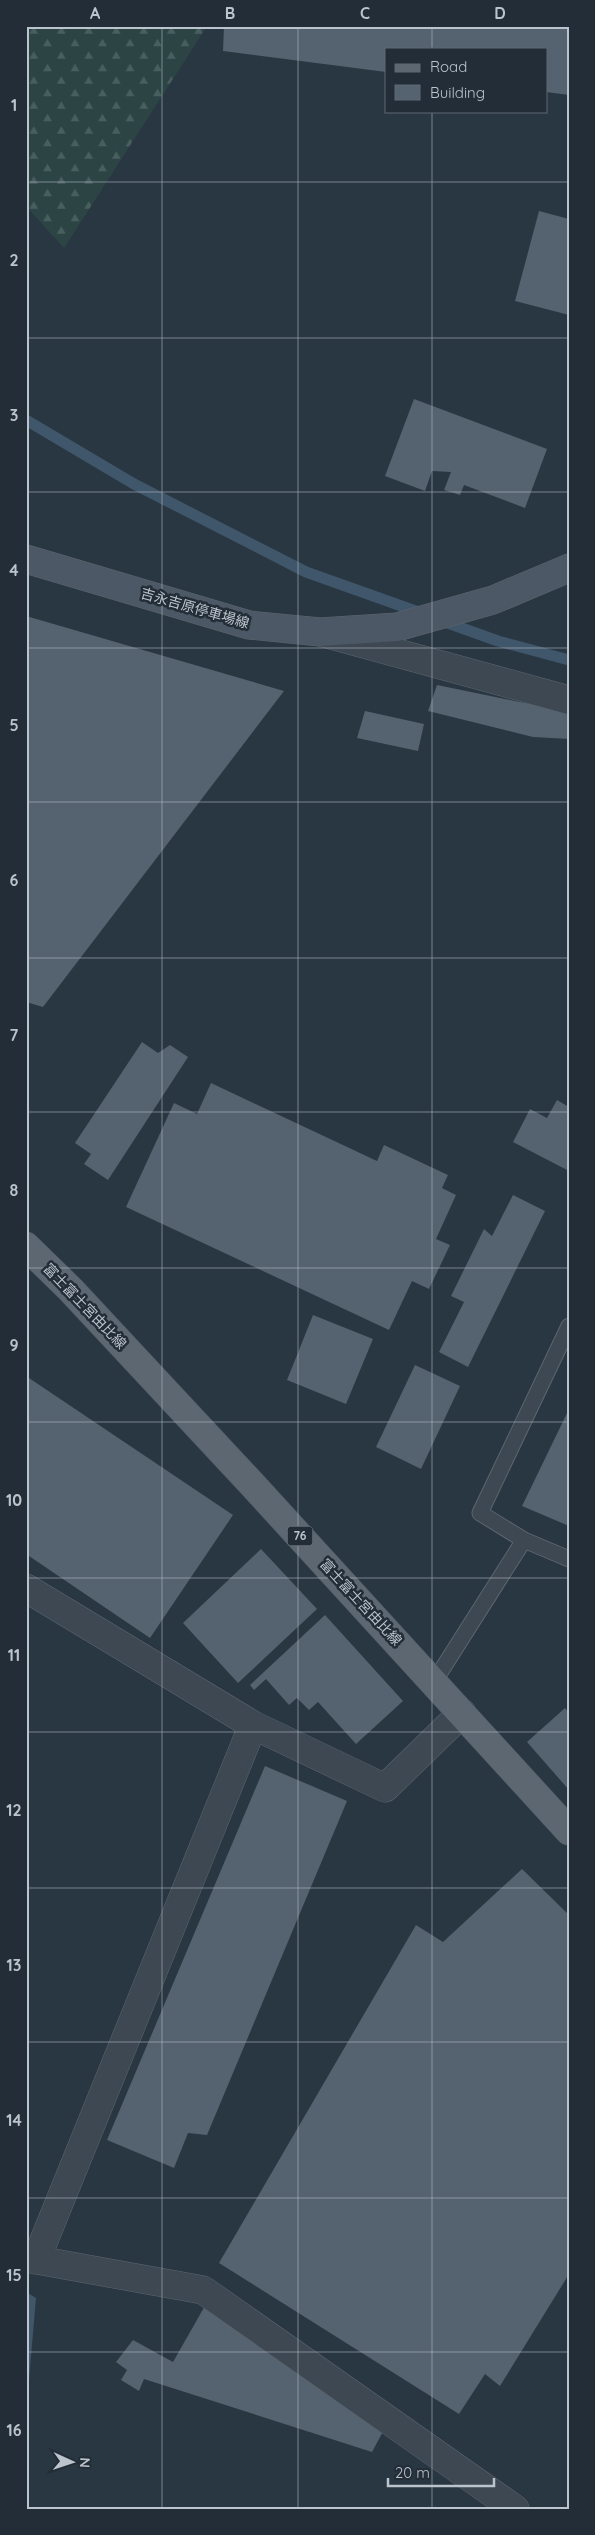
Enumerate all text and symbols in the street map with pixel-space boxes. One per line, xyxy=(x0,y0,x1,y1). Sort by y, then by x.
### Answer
text: A xyxy=(90,3,101,23)
text: B xyxy=(225,3,235,23)
text: C xyxy=(360,3,370,23)
text: D xyxy=(494,3,506,23)
legend xyxy=(385,48,548,112)
text: Road xyxy=(430,57,467,76)
text: Building xyxy=(430,83,485,102)
text: 1 xyxy=(11,95,17,115)
text: 2 xyxy=(9,250,19,270)
text: 3 xyxy=(10,405,18,425)
text: 4 xyxy=(9,560,19,580)
street label: 吉永吉原停車場線 xyxy=(139,584,251,632)
text: 5 xyxy=(9,715,19,735)
text: 6 xyxy=(10,870,19,890)
text: 7 xyxy=(10,1025,19,1045)
text: 8 xyxy=(10,1180,19,1200)
street label: 富士富士宮由比線 xyxy=(40,1259,130,1353)
text: 9 xyxy=(9,1335,19,1355)
text: 10 xyxy=(6,1490,22,1510)
road number: 76 xyxy=(288,1526,312,1545)
street label: 富士富士宮由比線 xyxy=(316,1555,406,1649)
text: 11 xyxy=(8,1645,20,1665)
text: 12 xyxy=(6,1800,22,1820)
text: 13 xyxy=(7,1955,21,1975)
text: 14 xyxy=(6,2110,22,2130)
text: 15 xyxy=(6,2265,22,2285)
text: 16 xyxy=(6,2420,22,2440)
north arrow xyxy=(48,2438,98,2488)
scale bar xyxy=(388,2455,494,2487)
text: N xyxy=(76,2457,94,2468)
text: 20 m xyxy=(395,2463,430,2482)

